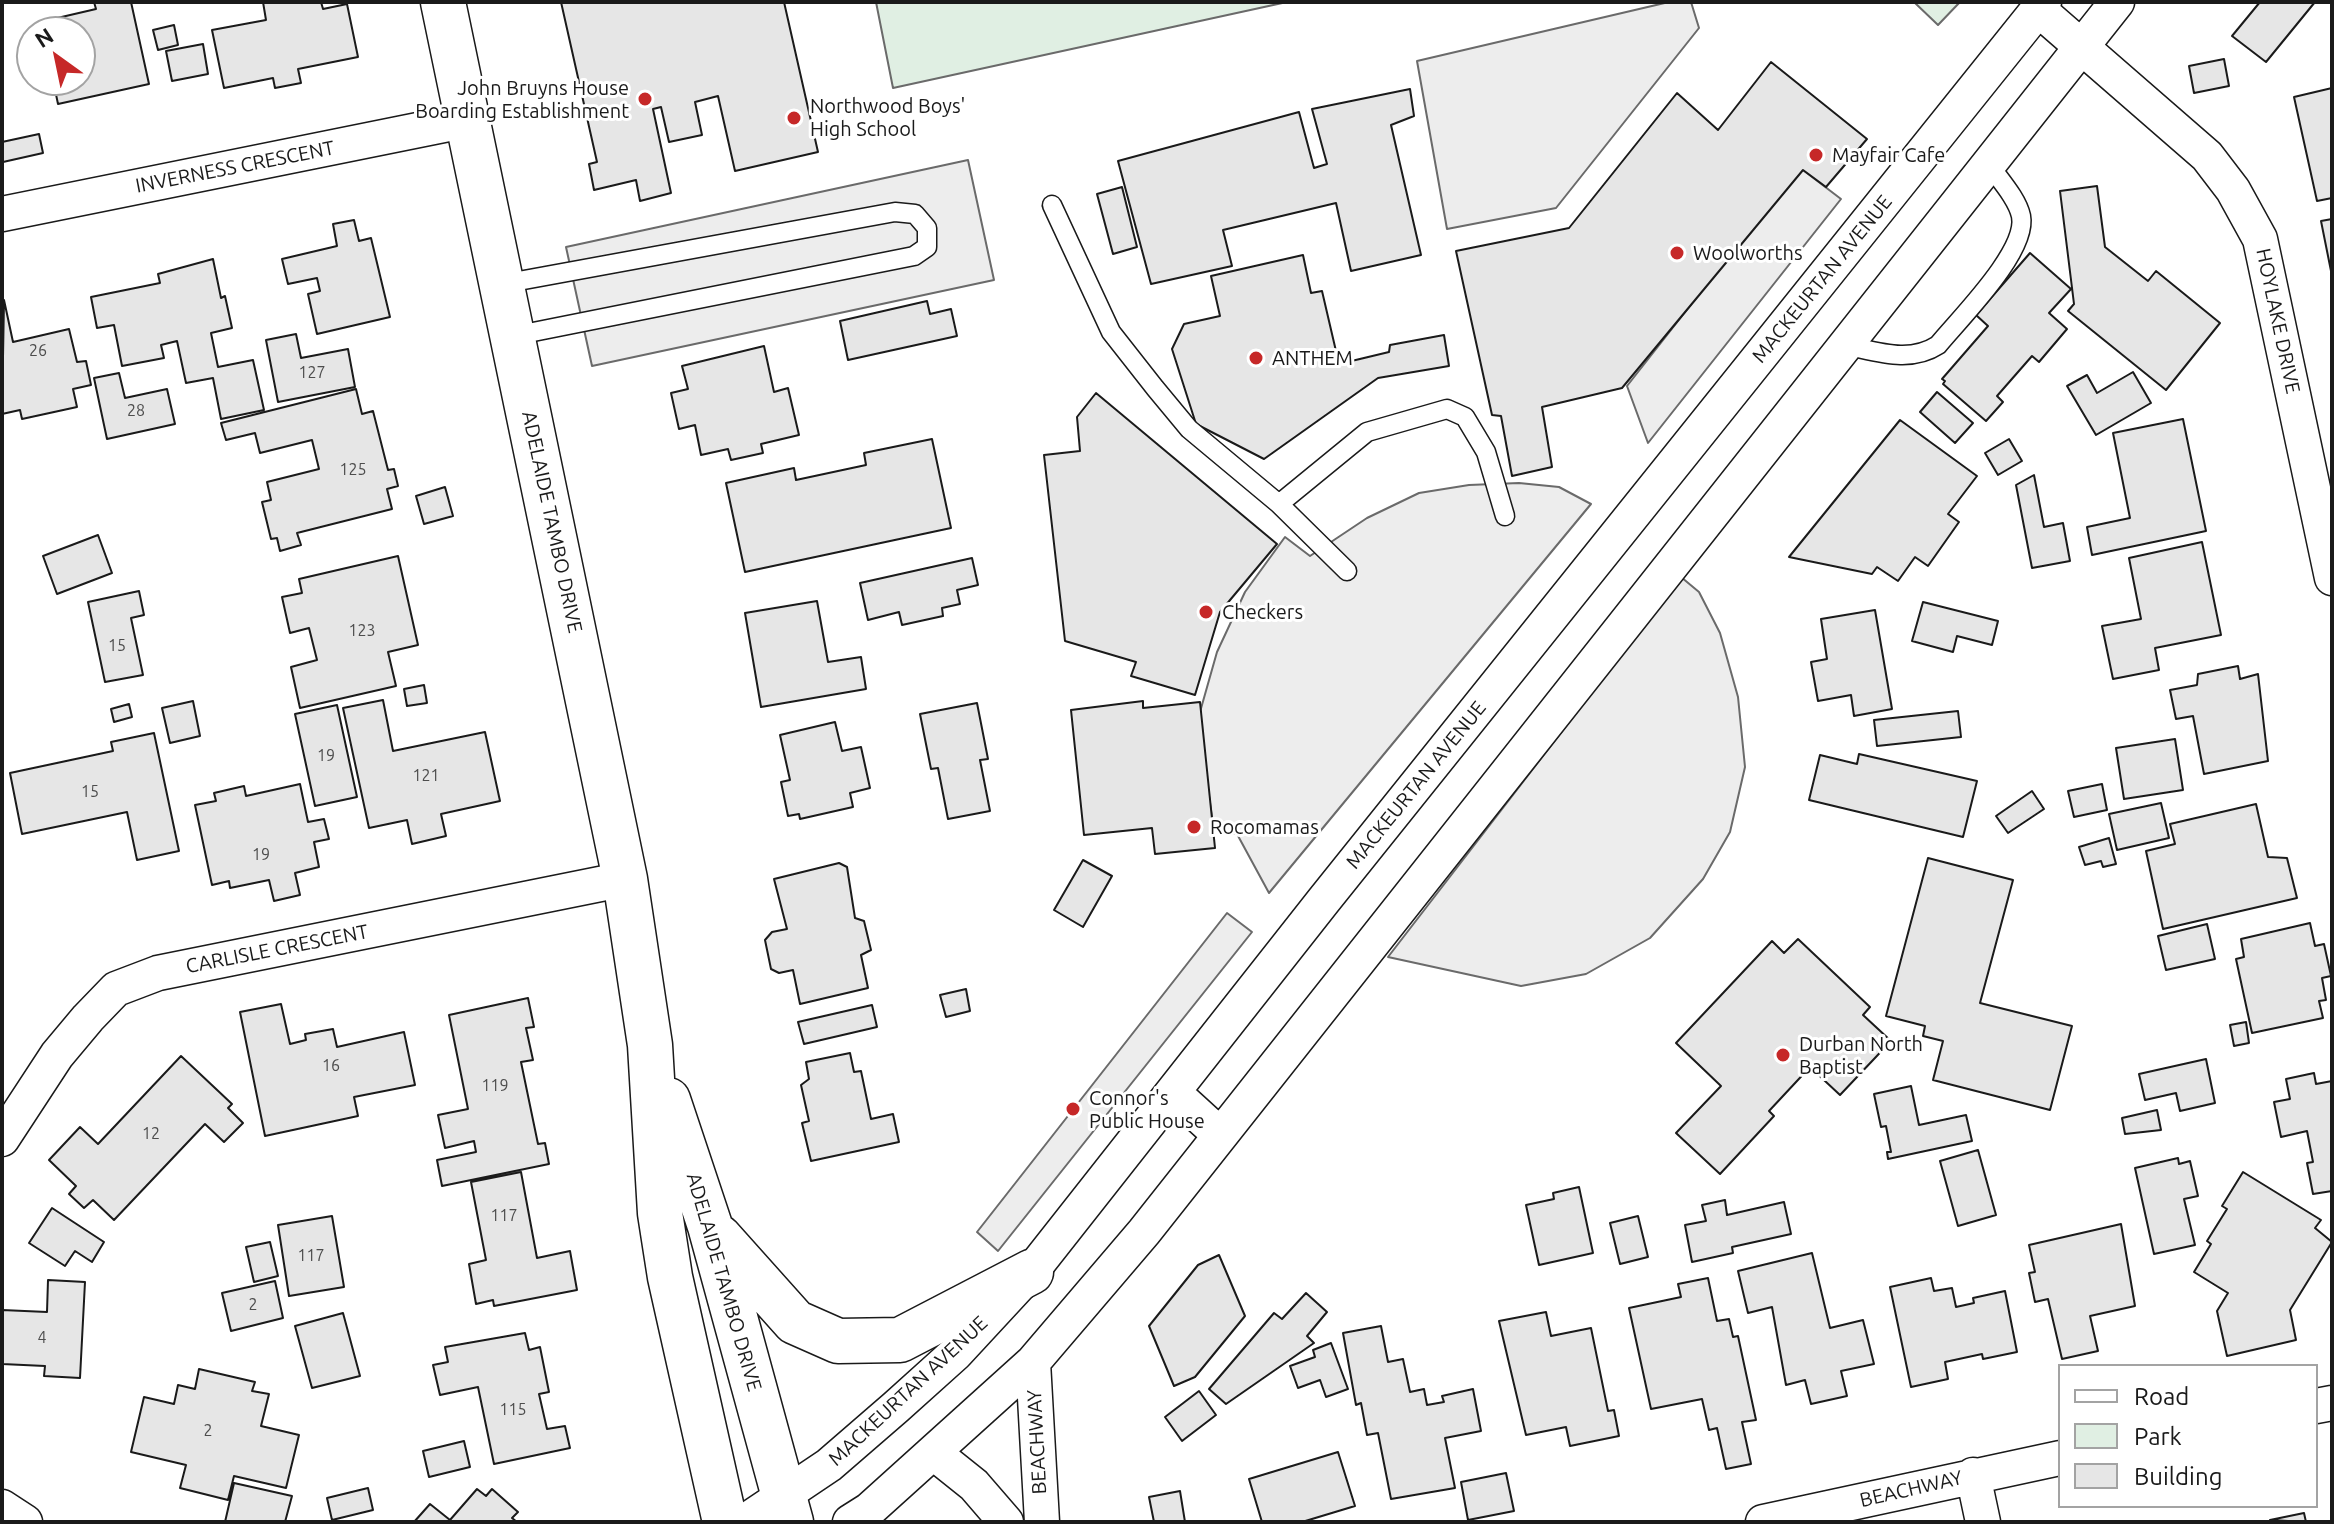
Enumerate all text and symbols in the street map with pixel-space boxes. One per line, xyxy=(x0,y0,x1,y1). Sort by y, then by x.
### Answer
north arrow xyxy=(16,16,96,96)
text: N xyxy=(30,22,57,52)
place label: John Bruyns House Boarding Establishment xyxy=(415,76,629,123)
marker: John Bruyns House Boarding Establishment xyxy=(636,90,654,108)
place label: Northwood Boys' High School xyxy=(810,94,965,141)
marker: Northwood Boys' High School xyxy=(785,109,803,127)
street label: INVERNESS CRESCENT xyxy=(133,136,337,198)
place label: Mayfair Cafe xyxy=(1832,143,1945,167)
marker: Mayfair Cafe xyxy=(1807,146,1825,164)
street label: MACKEURTAN AVENUE xyxy=(1747,190,1897,368)
place label: Woolworths xyxy=(1693,241,1803,265)
marker: Woolworths xyxy=(1668,244,1686,262)
street label: HOYLAKE DRIVE xyxy=(2251,246,2305,396)
house number: 26 xyxy=(29,341,47,361)
place label: ANTHEM xyxy=(1272,346,1353,370)
marker: ANTHEM xyxy=(1247,349,1265,367)
house number: 127 xyxy=(298,363,326,383)
house number: 28 xyxy=(127,401,145,421)
street label: ADELAIDE TAMBO DRIVE xyxy=(517,409,587,635)
house number: 125 xyxy=(339,460,367,480)
place label: Checkers xyxy=(1222,600,1303,624)
marker: Checkers xyxy=(1197,603,1215,621)
house number: 123 xyxy=(348,621,376,641)
house number: 15 xyxy=(108,636,126,656)
street label: MACKEURTAN AVENUE xyxy=(1341,696,1491,874)
house number: 19 xyxy=(317,746,335,766)
house number: 121 xyxy=(412,766,440,786)
house number: 15 xyxy=(81,782,99,802)
place label: Rocomamas xyxy=(1210,815,1319,839)
marker: Rocomamas xyxy=(1185,818,1203,836)
house number: 19 xyxy=(252,845,270,865)
street label: CARLISLE CRESCENT xyxy=(184,920,370,978)
place label: Durban North Baptist xyxy=(1799,1032,1923,1079)
marker: Durban North Baptist xyxy=(1774,1046,1792,1064)
house number: 16 xyxy=(322,1056,340,1076)
house number: 119 xyxy=(481,1076,509,1096)
place label: Connor's Public House xyxy=(1089,1086,1205,1133)
marker: Connor's Public House xyxy=(1064,1100,1082,1118)
house number: 12 xyxy=(142,1124,160,1144)
street label: ADELAIDE TAMBO DRIVE xyxy=(681,1170,767,1394)
house number: 117 xyxy=(490,1206,518,1226)
house number: 117 xyxy=(297,1246,325,1266)
house number: 2 xyxy=(248,1295,258,1315)
street label: MACKEURTAN AVENUE xyxy=(824,1311,992,1471)
house number: 4 xyxy=(37,1328,47,1348)
legend xyxy=(2058,1364,2318,1508)
text: Road xyxy=(2134,1383,2189,1410)
street label: BEACHWAY xyxy=(1022,1389,1052,1495)
house number: 115 xyxy=(499,1400,527,1420)
house number: 2 xyxy=(203,1421,213,1441)
text: Park xyxy=(2134,1423,2182,1450)
text: Building xyxy=(2134,1463,2222,1490)
street label: BEACHWAY xyxy=(1857,1466,1965,1512)

